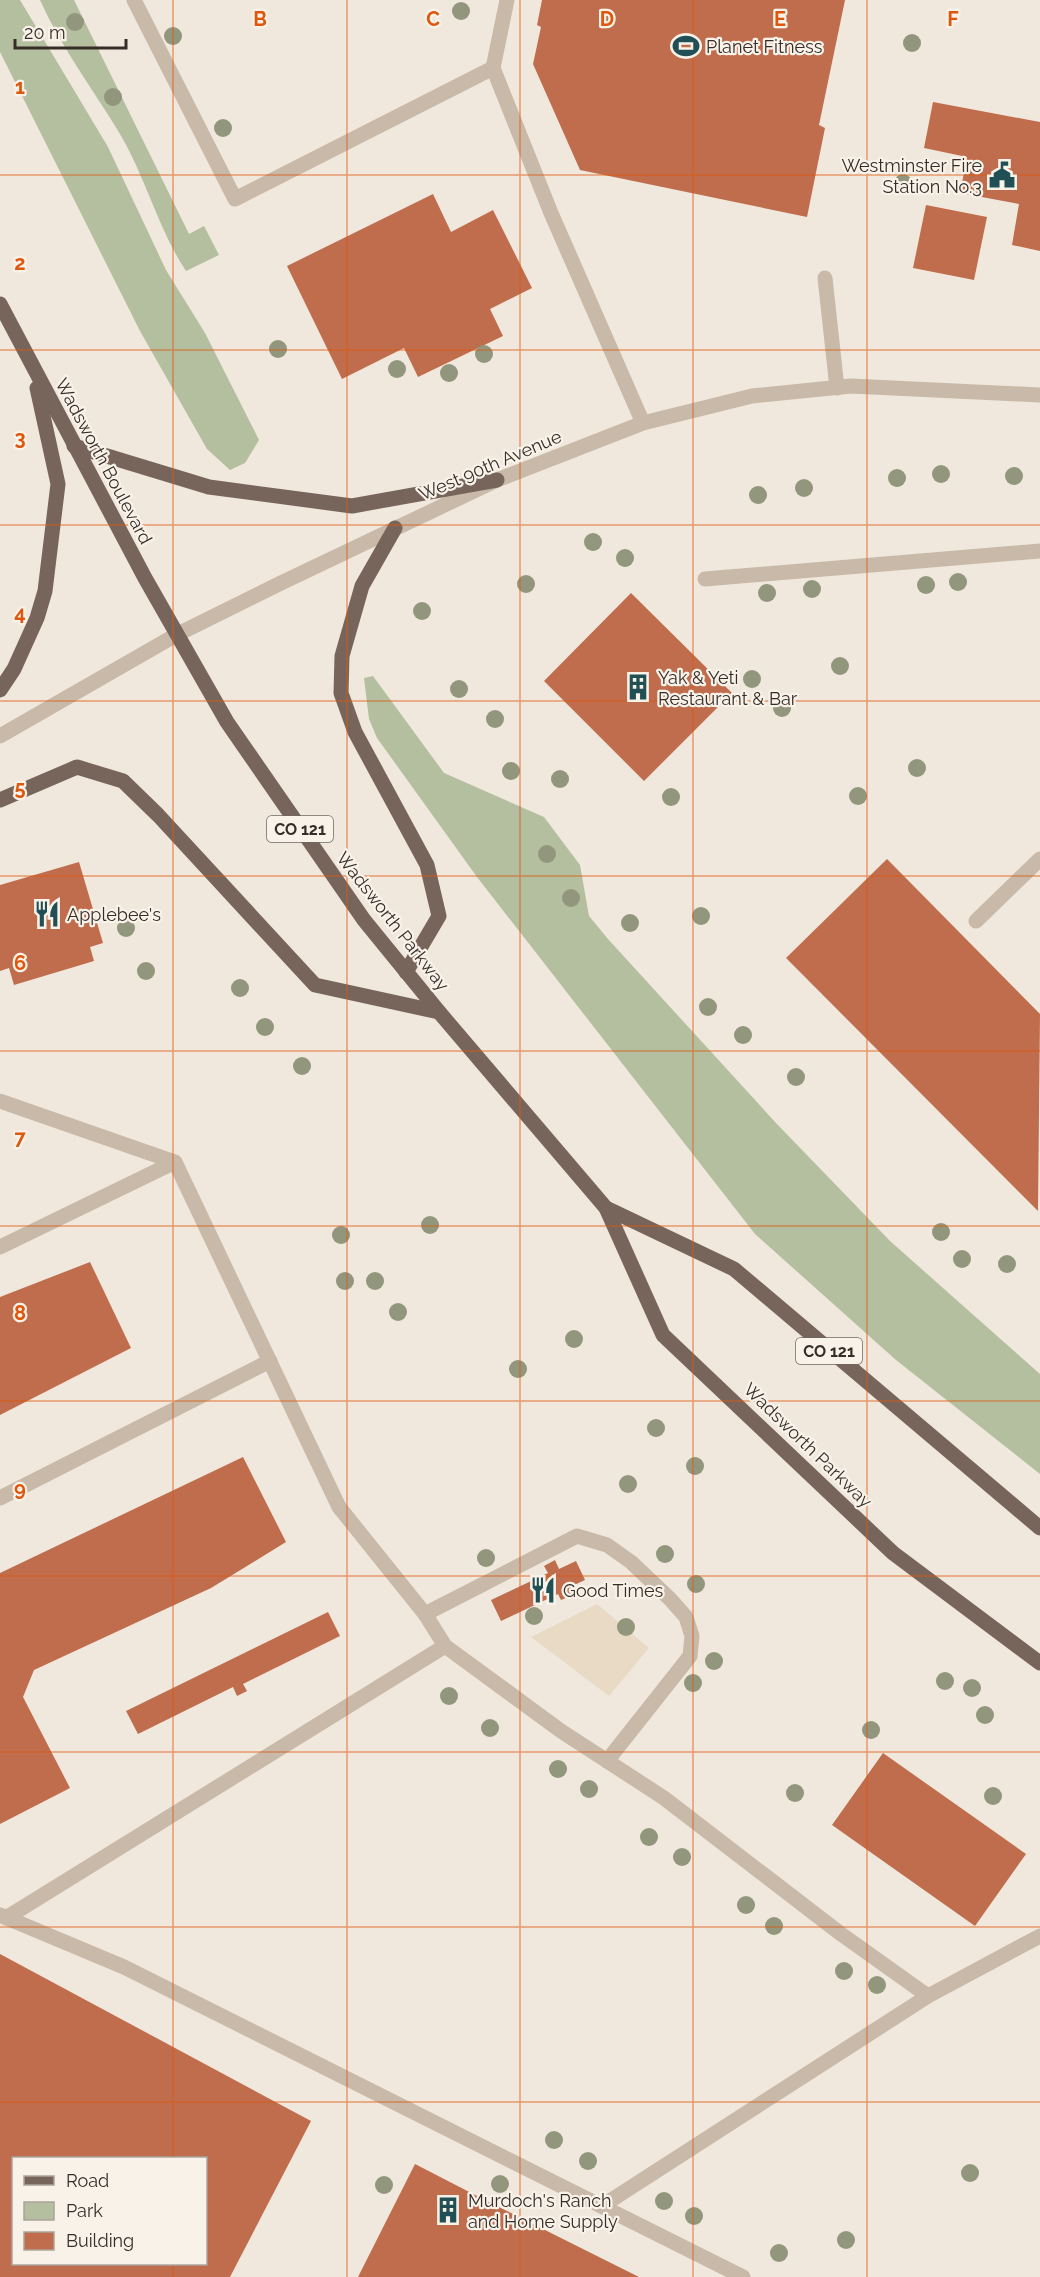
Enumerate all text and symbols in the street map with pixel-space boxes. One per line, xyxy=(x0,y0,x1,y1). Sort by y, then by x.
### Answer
text: B xyxy=(253,7,267,31)
text: C xyxy=(426,7,440,31)
text: D xyxy=(600,7,614,31)
text: E xyxy=(774,7,786,31)
text: F xyxy=(947,7,959,31)
scale bar xyxy=(15,12,126,50)
text: 20 m xyxy=(24,22,66,43)
sports icon: Planet Fitness xyxy=(671,31,701,61)
place label: Planet Fitness xyxy=(706,36,823,57)
text: 1 xyxy=(15,75,25,99)
place label: Westminster Fire Station No.3 xyxy=(841,155,982,197)
public building icon: Westminster Fire Station No.3 xyxy=(987,160,1017,190)
text: 2 xyxy=(14,251,26,275)
street label: Wadsworth Boulevard xyxy=(51,374,157,548)
street label: West 90th Avenue xyxy=(416,425,565,505)
text: 3 xyxy=(14,426,26,450)
text: 4 xyxy=(14,601,26,625)
place label: Yak & Yeti Restaurant & Bar xyxy=(658,667,798,709)
building icon: Yak & Yeti Restaurant & Bar xyxy=(623,672,653,702)
text: 5 xyxy=(14,776,26,800)
road number: CO 121 xyxy=(267,816,333,842)
street label: Wadsworth Parkway xyxy=(332,847,454,995)
restaurant icon: Applebee's xyxy=(32,899,62,929)
place label: Applebee's xyxy=(67,904,161,925)
text: 6 xyxy=(14,951,26,975)
text: 7 xyxy=(14,1126,26,1150)
text: 8 xyxy=(14,1301,26,1325)
road number: CO 121 xyxy=(796,1338,862,1364)
street label: Wadsworth Parkway xyxy=(739,1378,877,1512)
text: 9 xyxy=(14,1477,26,1501)
restaurant icon: Good Times xyxy=(528,1575,558,1605)
place label: Good Times xyxy=(563,1580,664,1601)
legend xyxy=(12,2157,207,2265)
text: Road xyxy=(66,2170,109,2191)
place label: Murdoch's Ranch and Home Supply xyxy=(468,2190,618,2232)
building icon: Murdoch's Ranch and Home Supply xyxy=(433,2195,463,2225)
text: Park xyxy=(66,2200,103,2221)
text: Building xyxy=(66,2230,134,2251)

